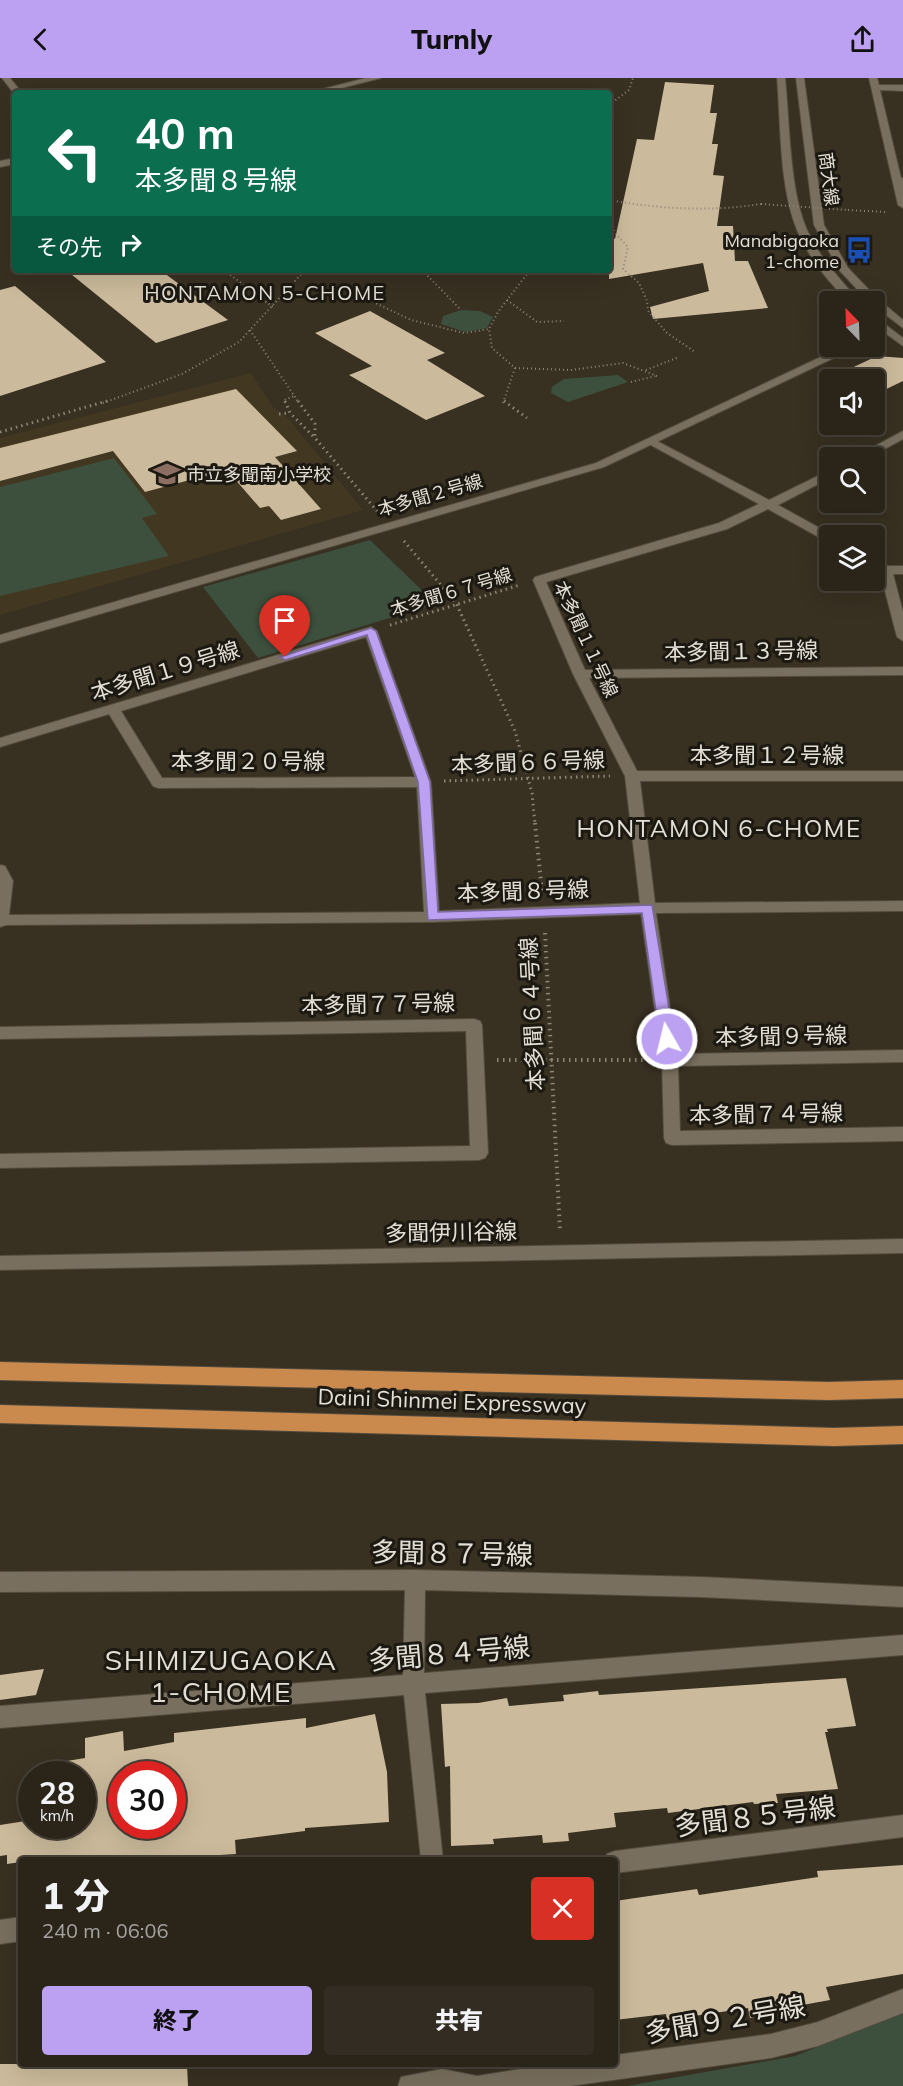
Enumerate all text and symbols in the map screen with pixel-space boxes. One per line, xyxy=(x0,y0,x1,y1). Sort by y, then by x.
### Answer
text: Turnly xyxy=(411,22,492,56)
icon: back xyxy=(24,23,57,56)
icon: share xyxy=(846,23,879,56)
text: 40 m xyxy=(135,107,235,160)
icon: left xyxy=(36,114,114,192)
street label: 商大線 xyxy=(814,151,844,207)
text: 本多聞８号線 xyxy=(135,163,297,197)
icon: right xyxy=(114,228,147,261)
place label: Manabigaoka 1-chome xyxy=(724,229,839,273)
text: その先 xyxy=(36,233,102,261)
bus stop icon: Manabigaoka 1-chome xyxy=(844,235,874,265)
district label: HONTAMON 5-CHOME xyxy=(144,280,386,305)
north arrow xyxy=(819,291,885,357)
map controls xyxy=(819,291,885,591)
button: sound xyxy=(819,369,885,435)
button: search xyxy=(819,447,885,513)
school or university icon: 市立多聞南小学校 xyxy=(152,459,182,489)
place label: 市立多聞南小学校 xyxy=(187,463,331,486)
street label: 本多聞２号線 xyxy=(375,469,485,521)
button: layers xyxy=(819,525,885,591)
street label: 本多聞６７号線 xyxy=(387,563,515,621)
street label: 本多聞１１号線 xyxy=(549,577,623,701)
pin xyxy=(259,595,310,657)
icon: arrive xyxy=(268,604,301,637)
street label: 本多聞１９号線 xyxy=(87,635,243,707)
street label: 本多聞１３号線 xyxy=(664,636,818,666)
street label: 本多聞１２号線 xyxy=(690,741,844,769)
street label: 本多聞６６号線 xyxy=(451,745,605,779)
street label: 本多聞２０号線 xyxy=(171,747,325,775)
district label: HONTAMON 6-CHOME xyxy=(576,813,862,843)
street label: 本多聞８号線 xyxy=(457,875,589,907)
street label: 本多聞６４号線 xyxy=(514,936,550,1092)
street label: 本多聞７７号線 xyxy=(301,989,455,1019)
position arrow xyxy=(635,1007,699,1071)
street label: 本多聞９号線 xyxy=(715,1021,847,1051)
street label: 本多聞７４号線 xyxy=(689,1099,843,1129)
street label: 多聞伊川谷線 xyxy=(385,1217,517,1247)
street label: Daini Shinmei Expressway xyxy=(317,1382,587,1420)
street label: 多聞８７号線 xyxy=(371,1535,533,1571)
street label: 多聞８４号線 xyxy=(367,1629,531,1677)
district label: SHIMIZUGAOKA 1-CHOME xyxy=(105,1642,337,1709)
speed limit sign: 30 xyxy=(108,1761,186,1839)
text: 28 xyxy=(39,1774,75,1812)
street label: 多聞８５号線 xyxy=(673,1789,837,1843)
text: km/h xyxy=(40,1806,74,1825)
text: 1 分 xyxy=(42,1873,110,1918)
button: close xyxy=(531,1877,594,1940)
text: 240 m · 06:06 xyxy=(42,1918,168,1943)
button: 終了 xyxy=(42,1986,312,2055)
button: 共有 xyxy=(324,1986,594,2055)
street label: 多聞９２号線 xyxy=(642,1988,808,2050)

